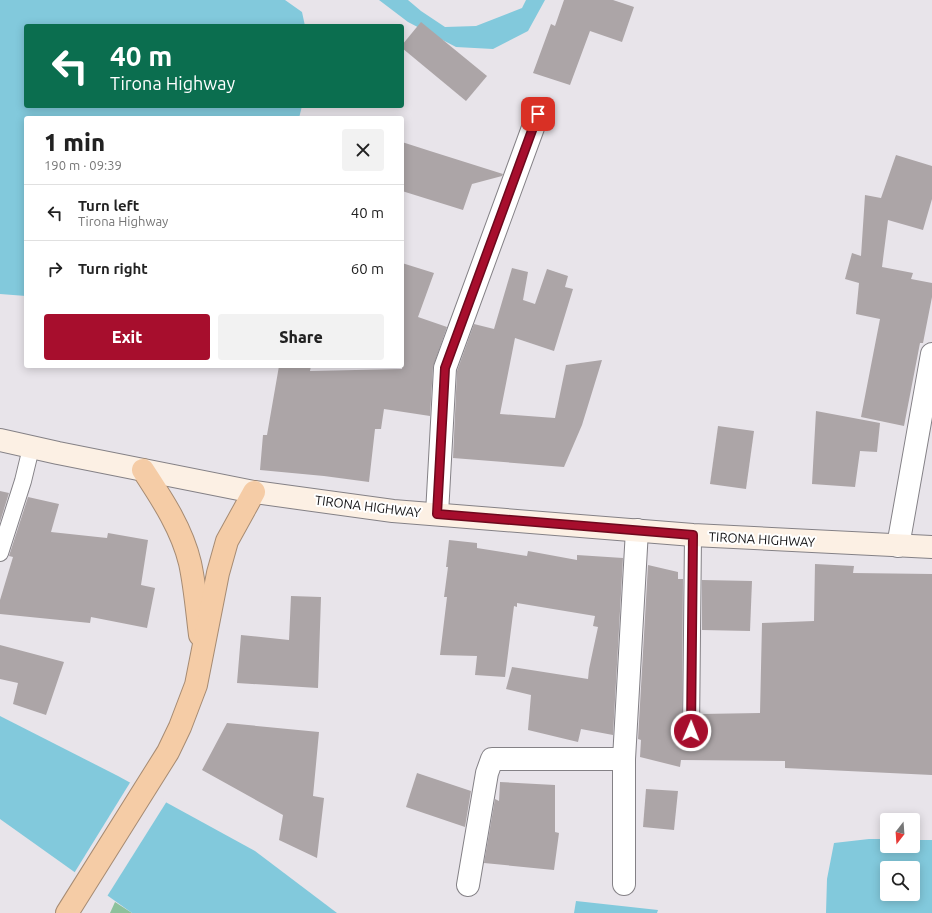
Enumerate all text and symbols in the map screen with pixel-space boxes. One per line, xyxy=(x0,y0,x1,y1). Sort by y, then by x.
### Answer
icon: left xyxy=(44,40,96,92)
text: 40 m xyxy=(110,40,172,71)
text: Tirona Highway xyxy=(110,73,235,93)
pin xyxy=(521,97,555,131)
icon: arrive xyxy=(527,103,549,125)
text: 1 min xyxy=(44,129,105,156)
button: close xyxy=(342,129,384,171)
text: 190 m · 09:39 xyxy=(44,158,122,172)
text: Turn left xyxy=(78,197,139,214)
icon: left xyxy=(44,202,66,224)
text: 40 m xyxy=(351,204,384,221)
text: Tirona Highway xyxy=(78,214,168,228)
icon: right xyxy=(44,258,66,280)
text: Turn right xyxy=(78,260,148,277)
text: 60 m xyxy=(351,260,384,277)
button: Exit xyxy=(44,314,210,360)
button: Share xyxy=(218,314,384,360)
street label: TIRONA HIGHWAY xyxy=(314,493,422,519)
street label: TIRONA HIGHWAY xyxy=(708,529,816,549)
position arrow xyxy=(670,710,712,752)
north arrow xyxy=(880,813,920,853)
map controls xyxy=(880,813,920,901)
button: search xyxy=(880,861,920,901)

